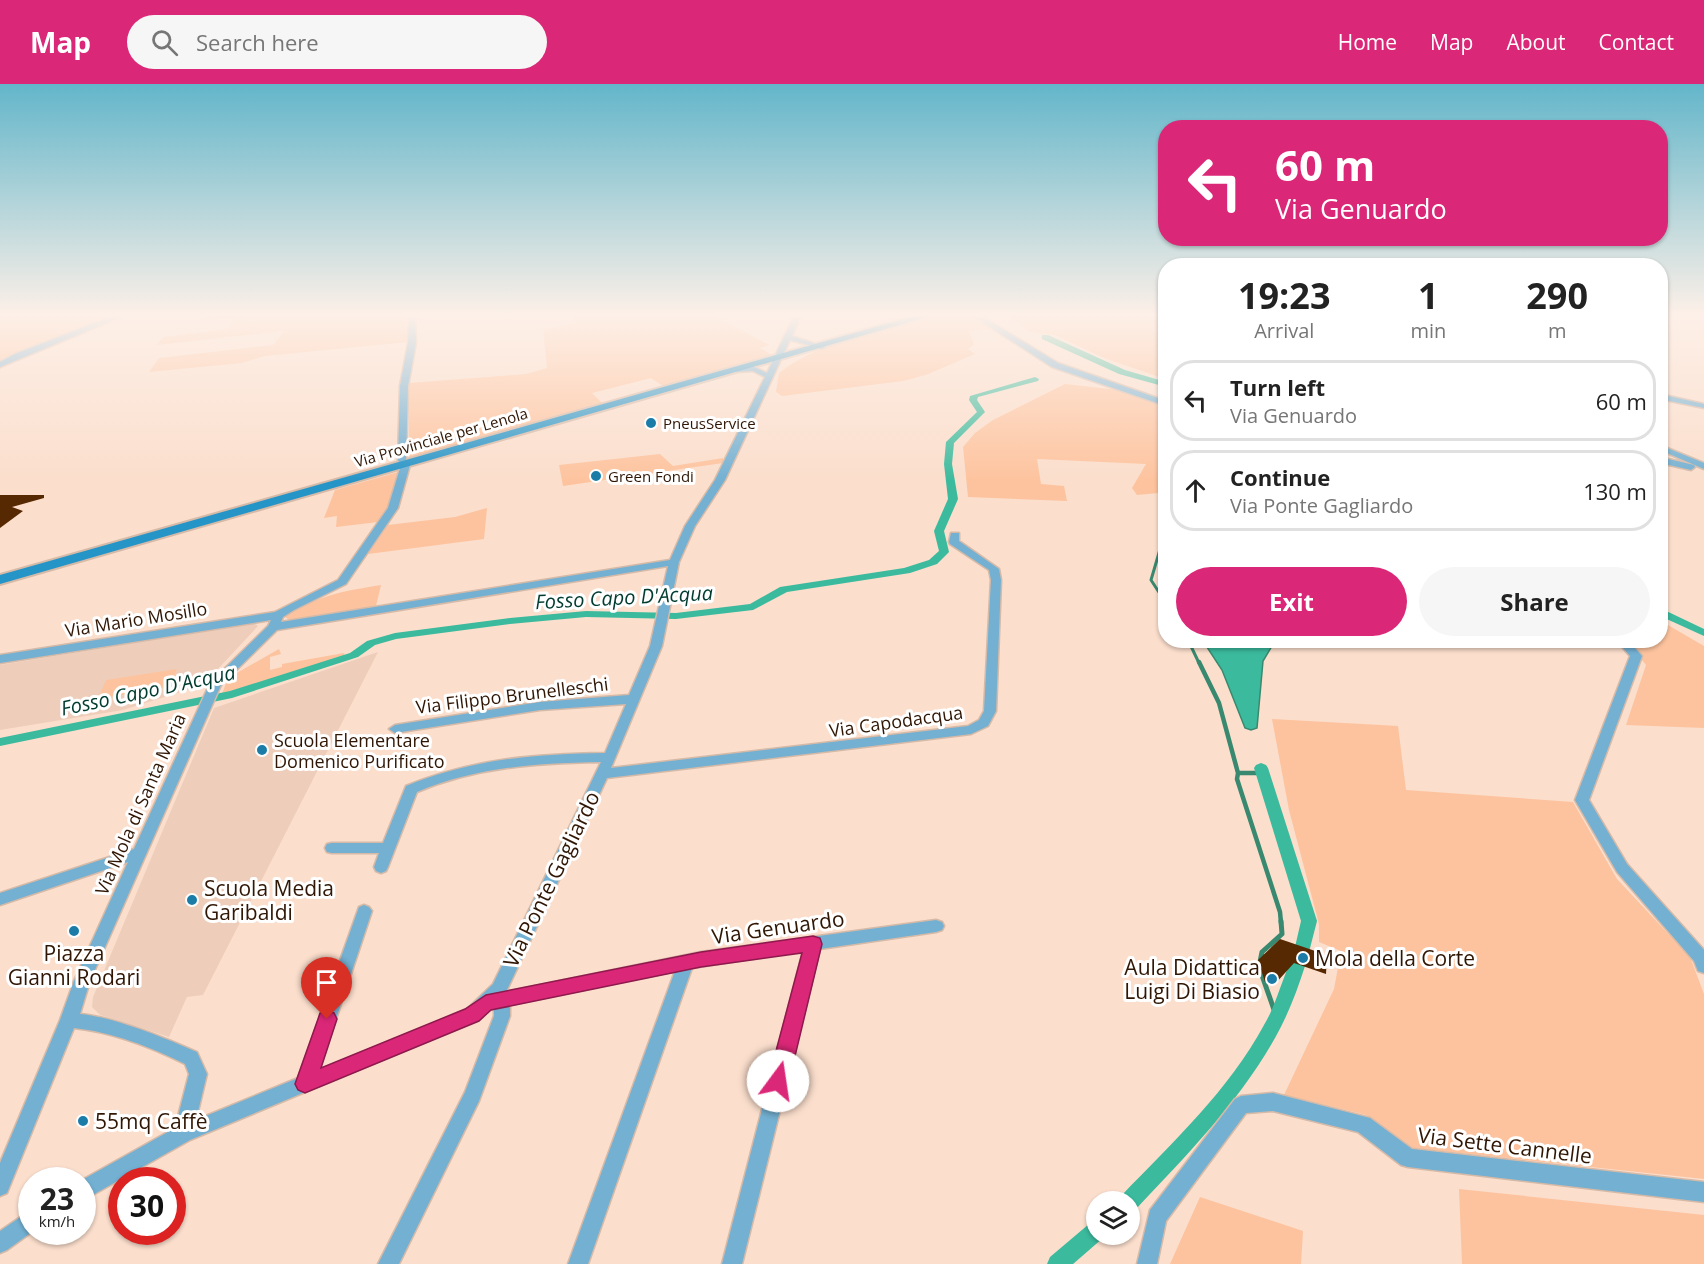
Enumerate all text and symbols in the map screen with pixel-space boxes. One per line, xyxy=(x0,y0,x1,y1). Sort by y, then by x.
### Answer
search box xyxy=(127,15,547,69)
text: Map xyxy=(30,23,91,61)
icon: search xyxy=(148,26,181,59)
text: Search here xyxy=(196,27,319,57)
text: Home xyxy=(1338,28,1397,56)
text: Map xyxy=(1430,28,1473,56)
text: About xyxy=(1506,28,1566,56)
text: Contact xyxy=(1599,28,1674,56)
text: 60 m xyxy=(1275,136,1375,193)
icon: left xyxy=(1176,144,1254,222)
text: Via Genuardo xyxy=(1275,190,1447,227)
text: 19:23 xyxy=(1238,271,1331,320)
text: 1 xyxy=(1418,271,1439,320)
text: 290 xyxy=(1526,271,1588,320)
text: Arrival xyxy=(1254,317,1314,344)
text: min xyxy=(1410,317,1446,344)
text: m xyxy=(1548,317,1566,344)
text: Turn left xyxy=(1230,372,1325,402)
icon: left xyxy=(1179,384,1212,417)
text: 60 m xyxy=(1596,386,1647,416)
text: Via Genuardo xyxy=(1230,402,1357,429)
street label: Via Provinciale per Lenola xyxy=(352,403,530,471)
place label: PneusService xyxy=(663,413,756,433)
marker: PneusService xyxy=(644,416,658,430)
text: Continue xyxy=(1230,462,1330,492)
place label: Green Fondi xyxy=(608,466,694,486)
marker: Green Fondi xyxy=(589,469,603,483)
icon: ahead xyxy=(1179,474,1212,507)
text: 130 m xyxy=(1583,476,1647,506)
text: Via Ponte Gagliardo xyxy=(1230,492,1413,519)
button: Exit xyxy=(1176,567,1407,636)
button: Share xyxy=(1419,567,1650,636)
water label: Fosso Capo D'Acqua xyxy=(534,579,714,615)
street label: Via Mario Mosillo xyxy=(63,596,209,642)
water label: Fosso Capo D'Acqua xyxy=(58,658,238,722)
street label: Via Filippo Brunelleschi xyxy=(414,671,610,719)
street label: Via Capodacqua xyxy=(828,700,964,742)
street label: Via Mola di Santa Maria xyxy=(89,709,191,899)
place label: Scuola Elementare Domenico Purificato xyxy=(274,728,445,773)
marker: Scuola Elementare Domenico Purificato xyxy=(255,743,269,757)
street label: Via Ponte Gagliardo xyxy=(496,786,606,972)
place label: Scuola Media Garibaldi xyxy=(204,874,334,926)
marker: Scuola Media Garibaldi xyxy=(185,893,199,907)
street label: Via Genuardo xyxy=(710,904,846,950)
marker: Piazza Gianni Rodari xyxy=(67,924,81,938)
place label: Piazza Gianni Rodari xyxy=(8,939,140,991)
place label: Mola della Corte xyxy=(1315,944,1475,972)
marker: Mola della Corte xyxy=(1296,951,1310,965)
place label: Aula Didattica Luigi Di Biasio xyxy=(1124,953,1260,1005)
pin xyxy=(301,957,352,1019)
icon: arrive xyxy=(310,966,343,999)
marker: Aula Didattica Luigi Di Biasio xyxy=(1265,972,1279,986)
position arrow xyxy=(746,1049,810,1113)
place label: 55mq Caffè xyxy=(95,1107,208,1135)
marker: 55mq Caffè xyxy=(76,1114,90,1128)
street label: Via Sette Cannelle xyxy=(1416,1120,1594,1170)
speed limit sign: 30 xyxy=(108,1167,186,1245)
text: 23 xyxy=(40,1178,74,1219)
map controls xyxy=(1086,1191,1140,1245)
button: layers xyxy=(1086,1191,1140,1245)
text: km/h xyxy=(39,1211,75,1231)

